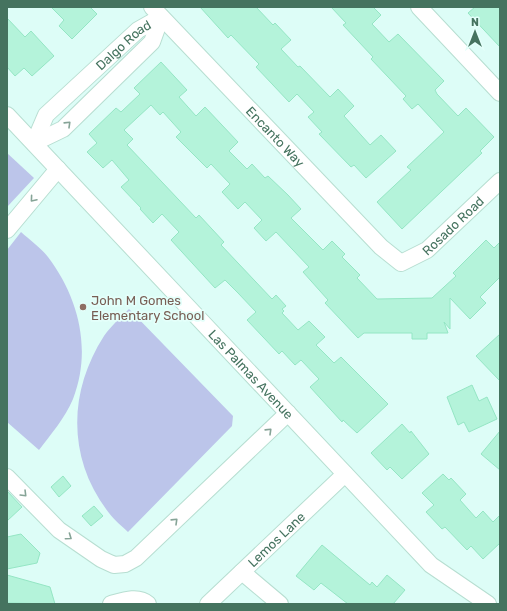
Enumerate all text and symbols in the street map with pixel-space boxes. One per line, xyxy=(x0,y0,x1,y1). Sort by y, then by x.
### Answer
north arrow xyxy=(455,12,495,52)
text: N xyxy=(471,16,479,29)
street label: Dalgo Road xyxy=(93,17,154,73)
street label: Encanto Way xyxy=(243,104,308,170)
one-way arrow xyxy=(63,121,71,129)
street label: Rosado Road xyxy=(419,193,487,258)
one-way arrow xyxy=(31,194,38,201)
place label: John M Gomes Elementary School xyxy=(91,293,204,323)
marker: John M Gomes Elementary School xyxy=(78,302,88,312)
street label: Las Palmas Avenue xyxy=(205,327,296,422)
one-way arrow xyxy=(264,429,272,436)
one-way arrow xyxy=(19,489,27,497)
street label: Lemos Lane xyxy=(245,509,308,570)
one-way arrow xyxy=(170,519,178,526)
one-way arrow xyxy=(65,532,72,539)

